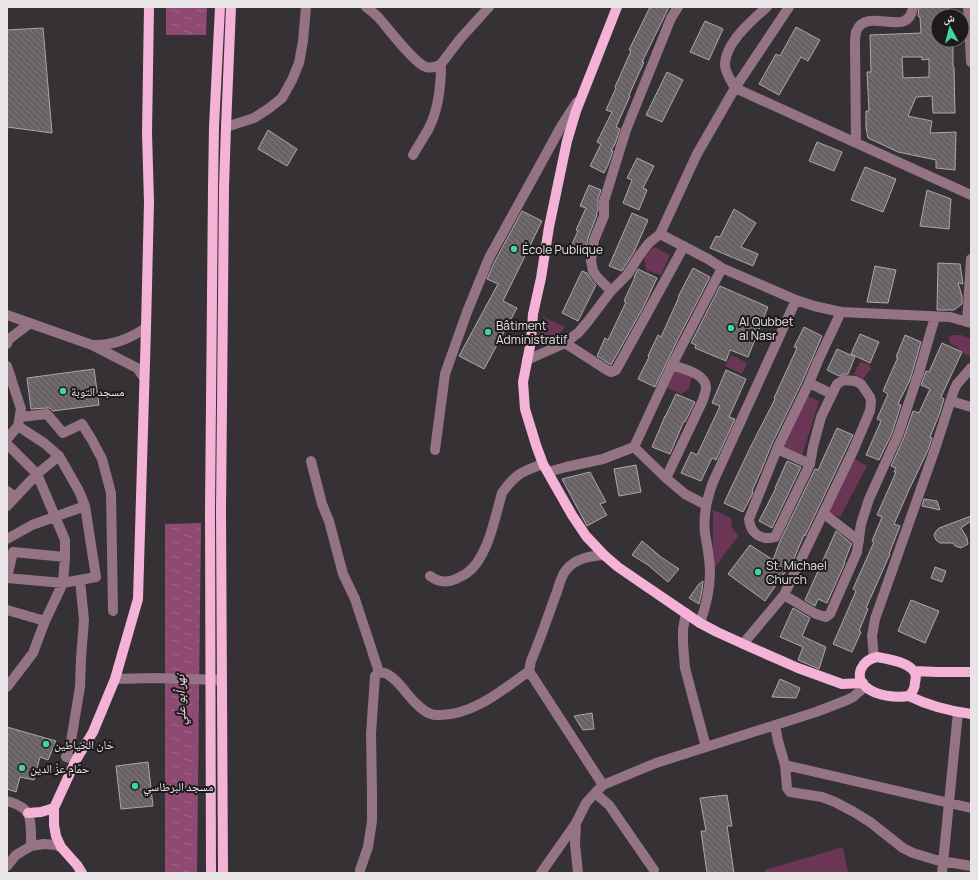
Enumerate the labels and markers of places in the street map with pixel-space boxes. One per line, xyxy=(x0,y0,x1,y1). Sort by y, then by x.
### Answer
place label: École Publique xyxy=(522,241,603,258)
marker: École Publique xyxy=(509,244,519,254)
place label: Al Qubbet al Nasr xyxy=(739,313,794,344)
place label: Bâtiment Administratif xyxy=(496,317,568,348)
marker: Al Qubbet al Nasr xyxy=(726,323,736,333)
marker: Bâtiment Administratif xyxy=(483,327,493,337)
place label: مسجد التوبة xyxy=(71,383,125,400)
marker: مسجد التوبة xyxy=(58,386,68,396)
place label: St. Michael Church xyxy=(766,557,827,588)
marker: St. Michael Church xyxy=(753,567,763,577)
place label: خان الخياطين xyxy=(54,736,114,753)
marker: خان الخياطين xyxy=(41,739,51,749)
place label: حمّام عزّ الدين xyxy=(30,760,90,777)
marker: حمّام عزّ الدين xyxy=(17,763,27,773)
place label: مسجد البرطاسي xyxy=(143,778,213,797)
marker: مسجد البرطاسي xyxy=(130,781,140,791)

